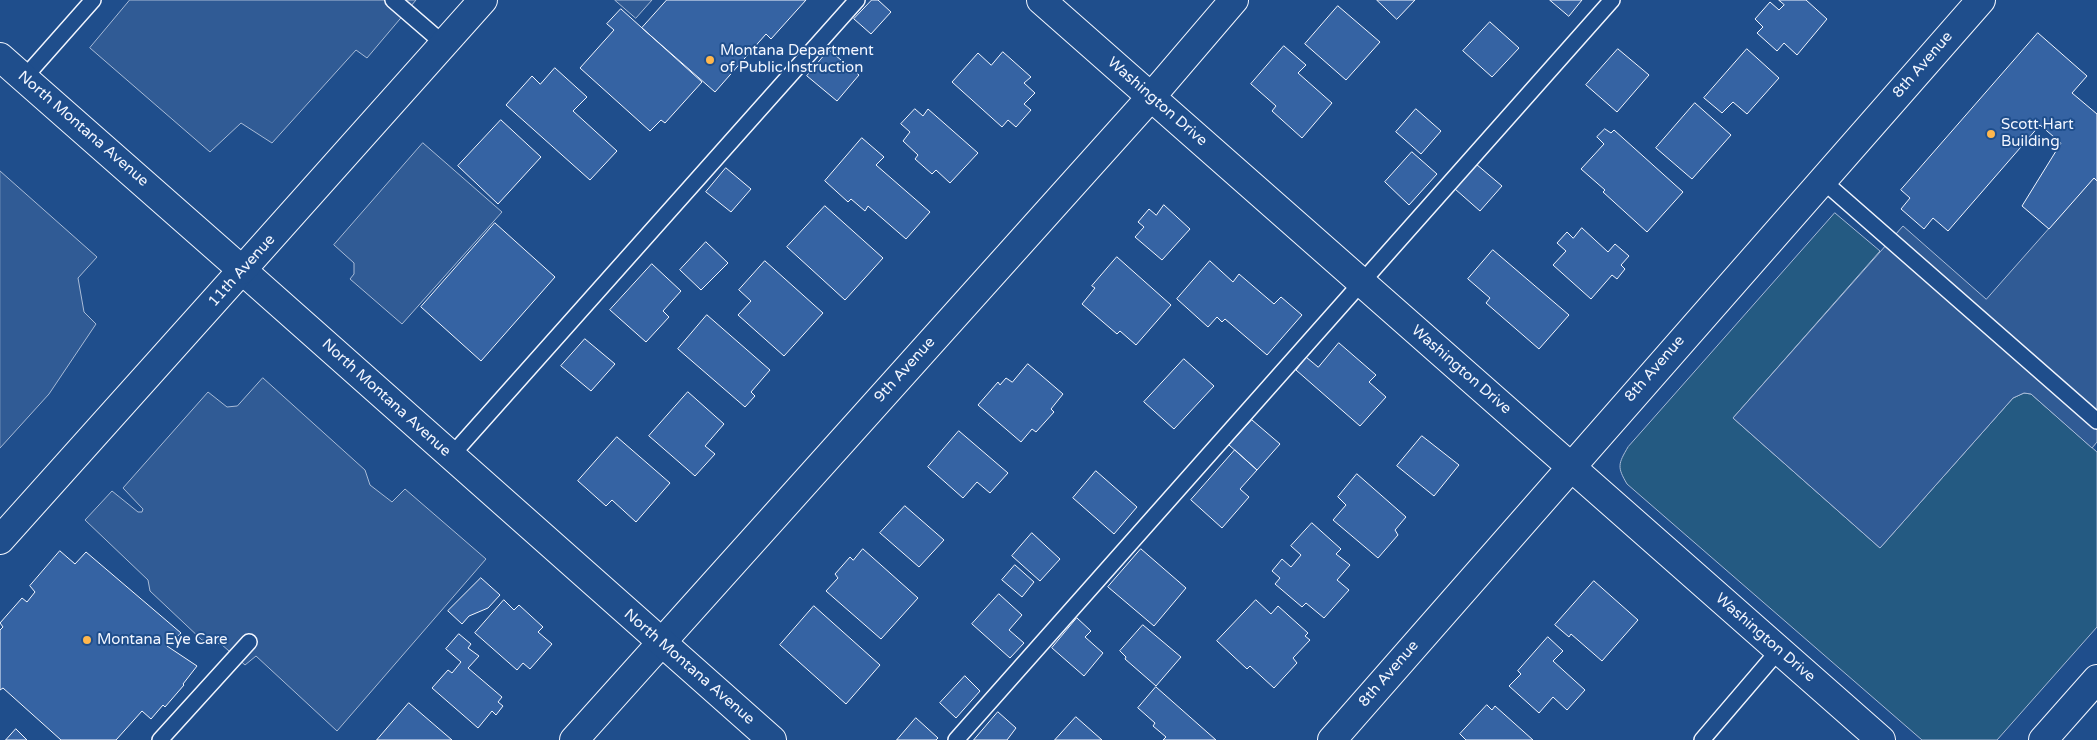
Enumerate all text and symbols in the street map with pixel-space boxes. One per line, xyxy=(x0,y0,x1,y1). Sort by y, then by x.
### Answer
street label: 8th Avenue xyxy=(1889,28,1957,102)
place label: Montana Department of Public Instruction xyxy=(720,42,874,77)
marker: Montana Department of Public Instruction xyxy=(704,54,716,66)
street label: Washington Drive xyxy=(1103,54,1211,150)
street label: North Montana Avenue xyxy=(14,67,152,191)
place label: Scott Hart Building xyxy=(2001,116,2074,151)
marker: Scott Hart Building xyxy=(1985,128,1997,140)
street label: 11th Avenue xyxy=(205,231,279,311)
street label: Washington Drive xyxy=(1407,322,1515,418)
street label: 8th Avenue xyxy=(1621,332,1689,406)
street label: 9th Avenue xyxy=(871,334,939,406)
street label: North Montana Avenue xyxy=(318,335,454,461)
street label: Washington Drive xyxy=(1711,590,1819,686)
street label: North Montana Avenue xyxy=(620,605,758,729)
place label: Montana Eye Care xyxy=(97,631,228,649)
marker: Montana Eye Care xyxy=(81,634,93,646)
street label: 8th Avenue xyxy=(1355,637,1423,711)

